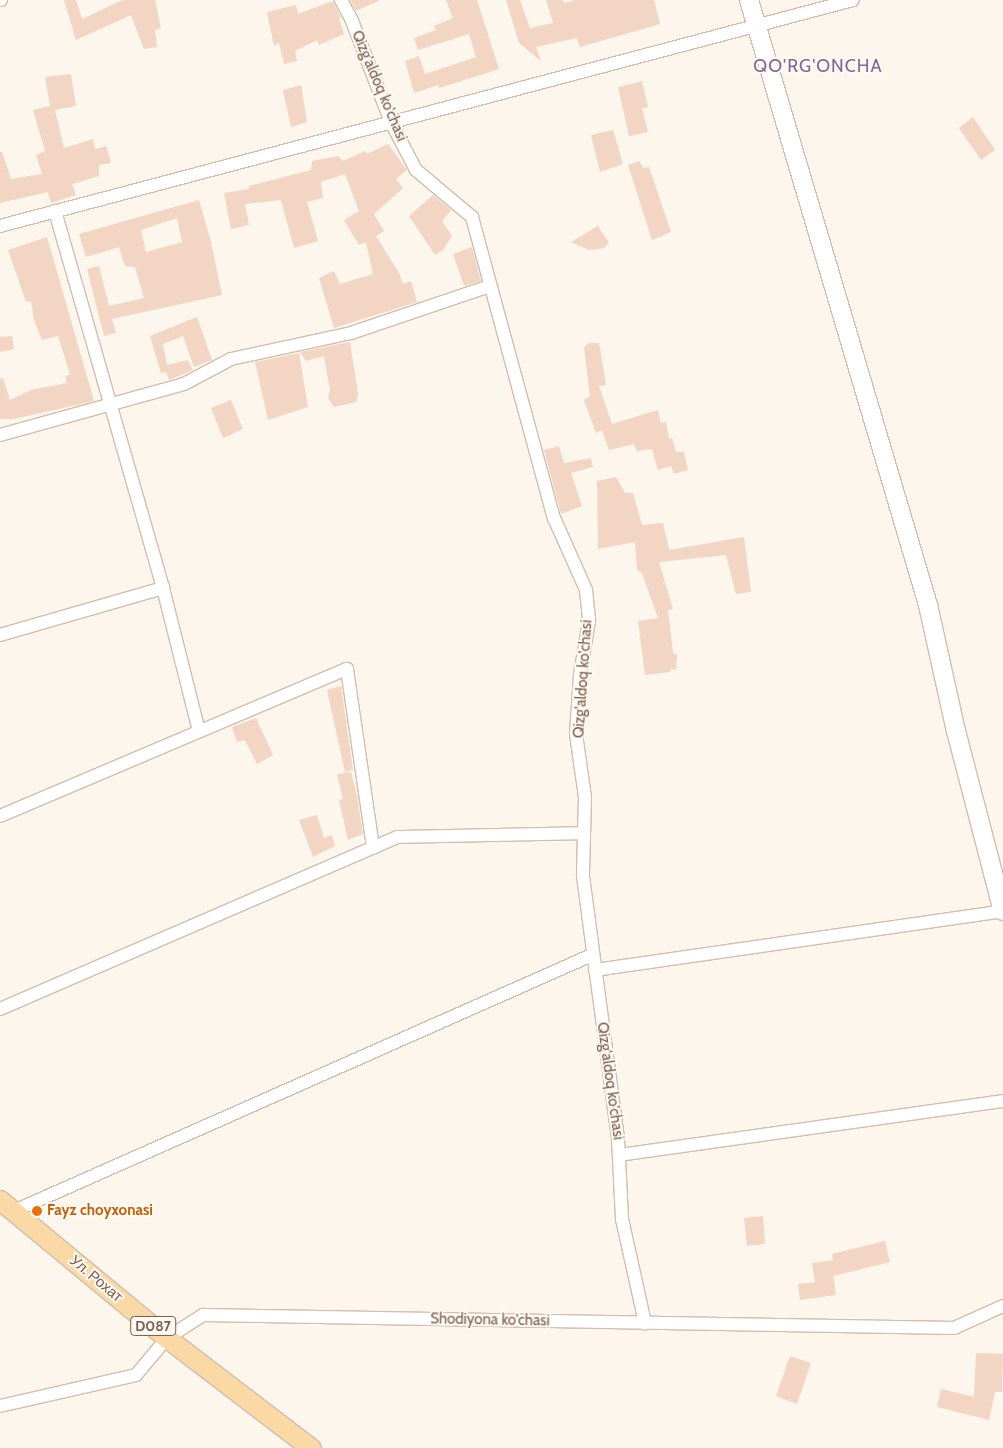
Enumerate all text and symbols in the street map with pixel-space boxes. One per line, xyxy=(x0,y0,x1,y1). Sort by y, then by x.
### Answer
street label: Qizg'aldoq ko'chasi xyxy=(348,28,410,144)
district label: QO'RG'ONCHA xyxy=(752,55,884,77)
street label: Qizg'aldoq ko'chasi xyxy=(570,619,596,739)
street label: Qizg'aldoq ko'chasi xyxy=(593,1021,627,1141)
place label: Fayz choyxonasi xyxy=(47,1202,153,1220)
marker: Fayz choyxonasi xyxy=(31,1205,43,1217)
street label: Ул. Рохат xyxy=(66,1252,126,1306)
street label: Shodiyona ko'chasi xyxy=(430,1310,550,1330)
road number: D087 xyxy=(129,1314,177,1338)

